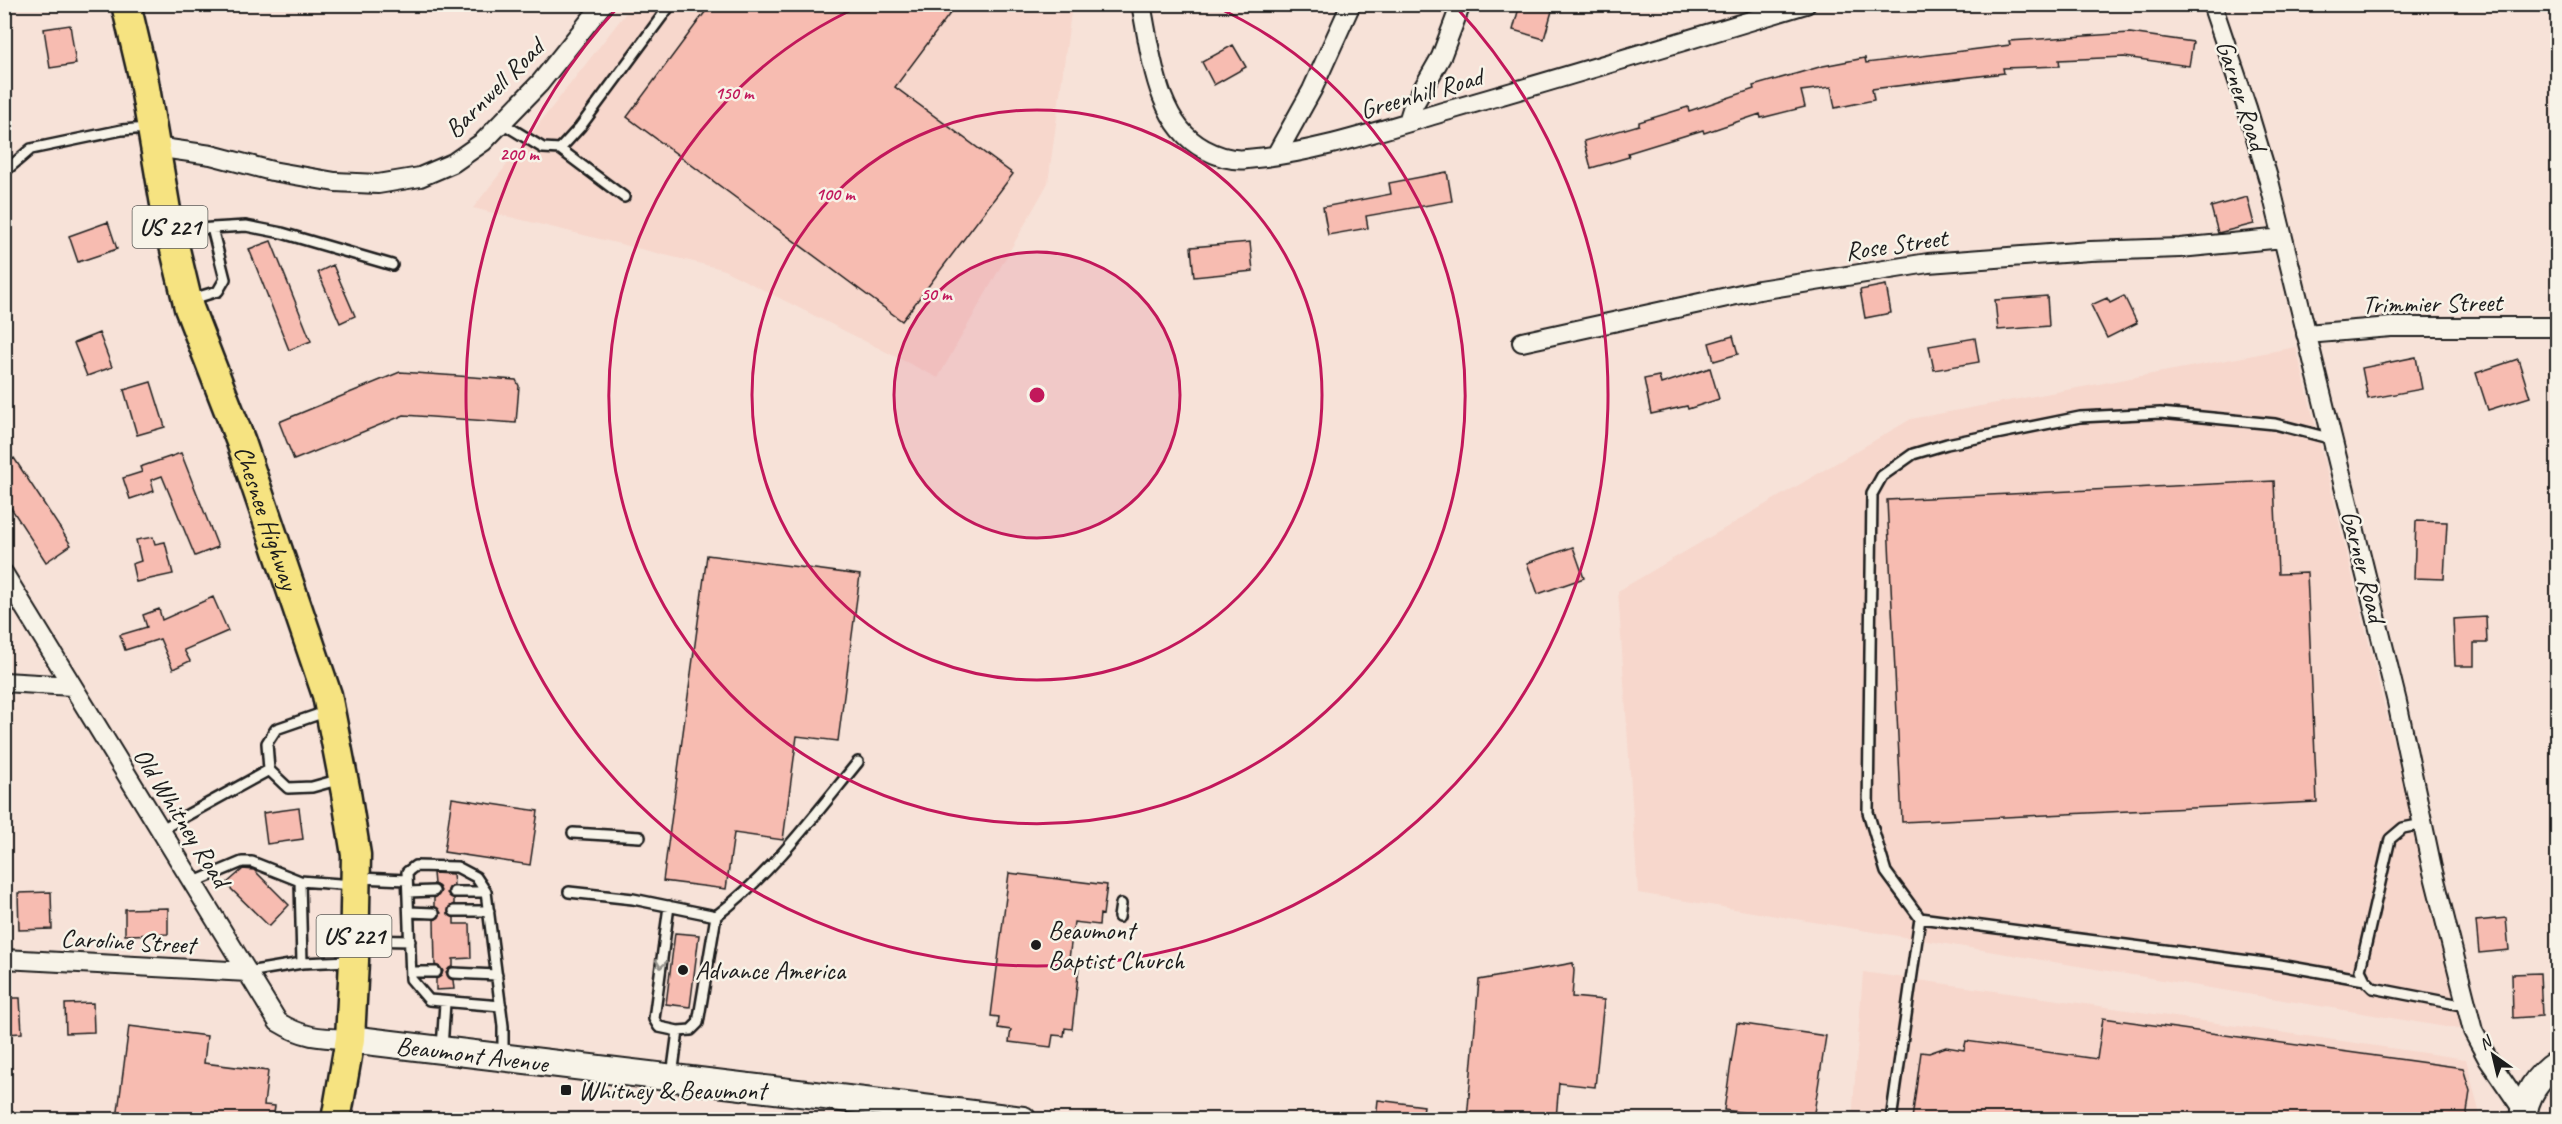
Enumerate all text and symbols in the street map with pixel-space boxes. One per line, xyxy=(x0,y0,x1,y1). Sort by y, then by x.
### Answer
street label: Barnwell Road xyxy=(438,29,554,145)
street label: Garner Road xyxy=(2208,36,2276,158)
street label: Greenhill Road xyxy=(1356,59,1490,127)
text: 150 m xyxy=(715,82,755,104)
text: 200 m xyxy=(500,143,540,165)
text: 100 m xyxy=(816,183,856,205)
road number: US 221 xyxy=(132,206,207,248)
street label: Rose Street xyxy=(1843,221,1952,268)
text: 50 m xyxy=(921,283,953,305)
street label: Trimmier Street xyxy=(2362,286,2505,321)
centre of rings xyxy=(1027,385,1047,405)
street label: Chesnee Highway xyxy=(226,441,307,596)
street label: Garner Road xyxy=(2334,507,2394,629)
street label: Old Whitney Road xyxy=(126,741,239,896)
place label: Beaumont Baptist Church xyxy=(1048,914,1185,977)
road number: US 221 xyxy=(316,915,392,957)
street label: Caroline Street xyxy=(60,922,199,962)
marker: Beaumont Baptist Church xyxy=(1029,938,1043,952)
place label: Advance America xyxy=(695,954,847,987)
one-way arrow xyxy=(656,960,668,969)
marker: Advance America xyxy=(676,963,690,977)
north arrow xyxy=(2463,1025,2523,1085)
street label: Beaumont Avenue xyxy=(394,1029,552,1080)
text: N xyxy=(2475,1031,2497,1054)
place label: Whitney & Beaumont xyxy=(578,1074,769,1107)
marker: Whitney & Beaumont xyxy=(559,1083,573,1097)

